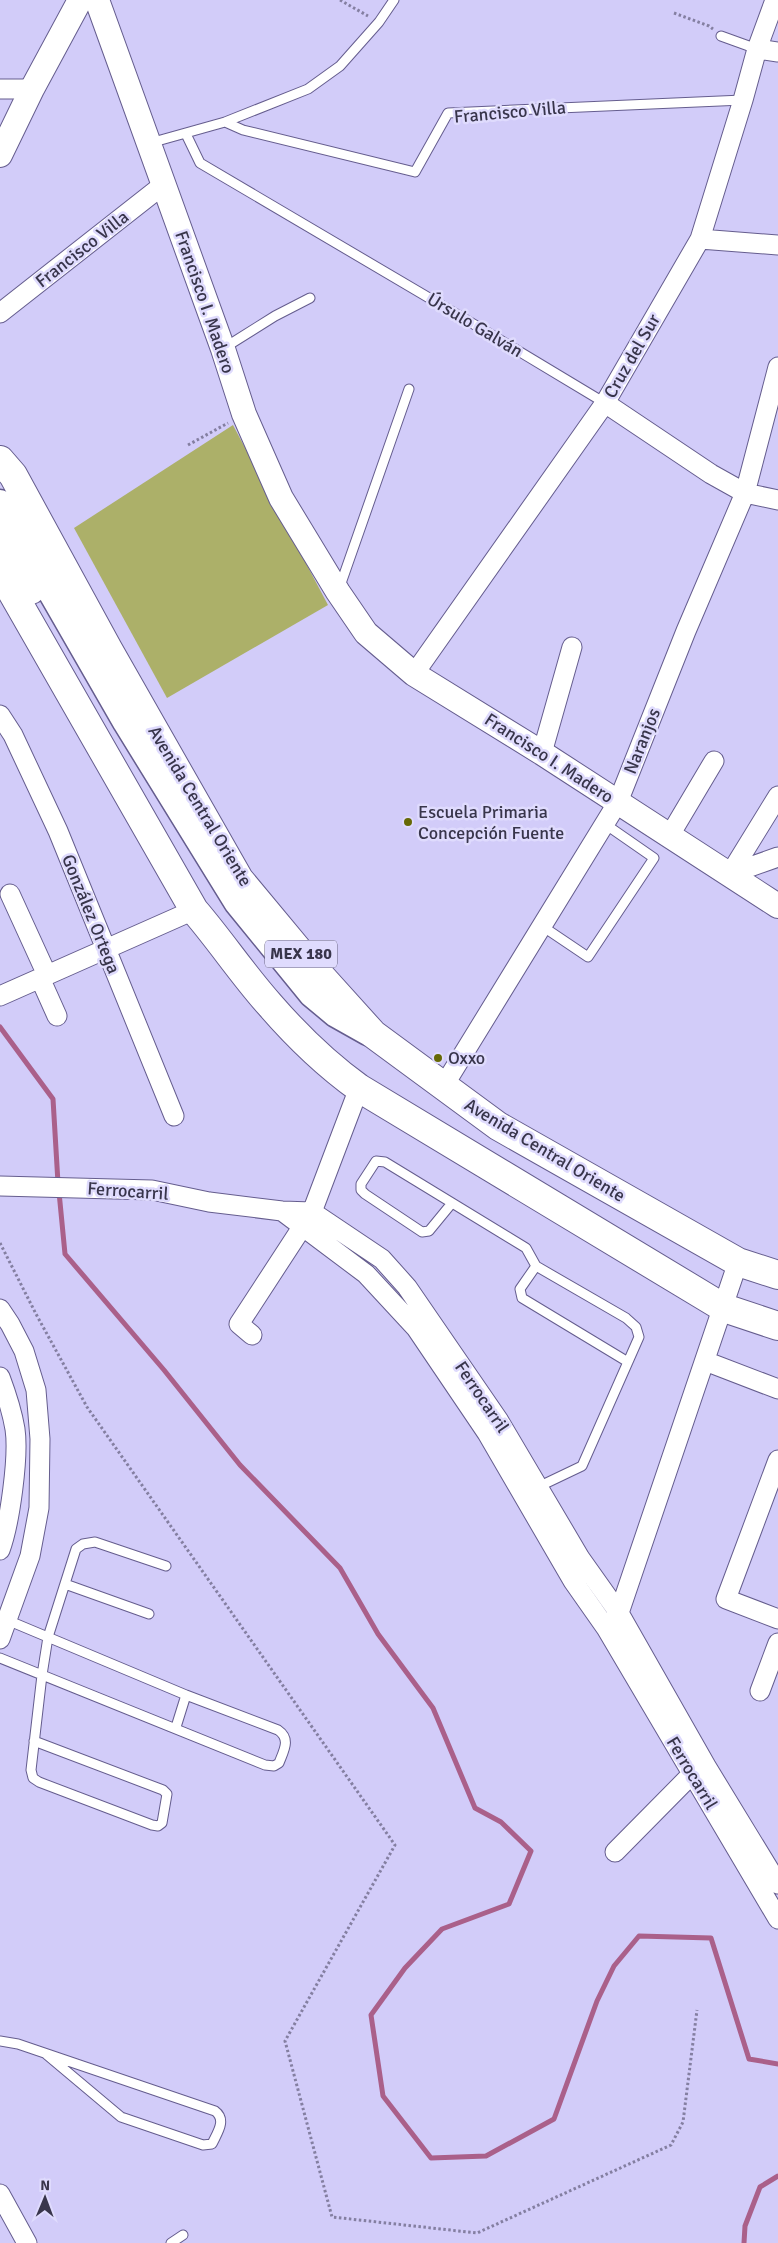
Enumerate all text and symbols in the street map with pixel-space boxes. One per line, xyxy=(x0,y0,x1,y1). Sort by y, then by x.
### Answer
street label: Francisco Villa xyxy=(453,96,567,128)
street label: Francisco Villa xyxy=(31,206,133,292)
street label: Francisco I. Madero xyxy=(170,228,240,376)
street label: Úrsulo Galván xyxy=(423,288,527,362)
street label: Cruz del Sur xyxy=(599,310,665,402)
street label: Naranjos xyxy=(619,705,665,777)
street label: Francisco I. Madero xyxy=(480,708,618,808)
street label: Avenida Central Oriente xyxy=(143,722,257,890)
place label: Escuela Primaria Concepción Fuente xyxy=(418,801,564,844)
marker: Escuela Primaria Concepción Fuente xyxy=(402,816,414,828)
street label: González Ortega xyxy=(57,851,125,977)
road number: MEX 180 xyxy=(265,941,337,968)
place label: Oxxo xyxy=(448,1047,485,1069)
marker: Oxxo xyxy=(432,1052,444,1064)
street label: Avenida Central Oriente xyxy=(461,1093,629,1207)
street label: Ferrocarril xyxy=(87,1177,169,1205)
street label: Ferrocarril xyxy=(450,1357,514,1437)
street label: Ferrocarril xyxy=(662,1732,722,1814)
north arrow xyxy=(20,2173,70,2223)
text: N xyxy=(40,2177,50,2194)

